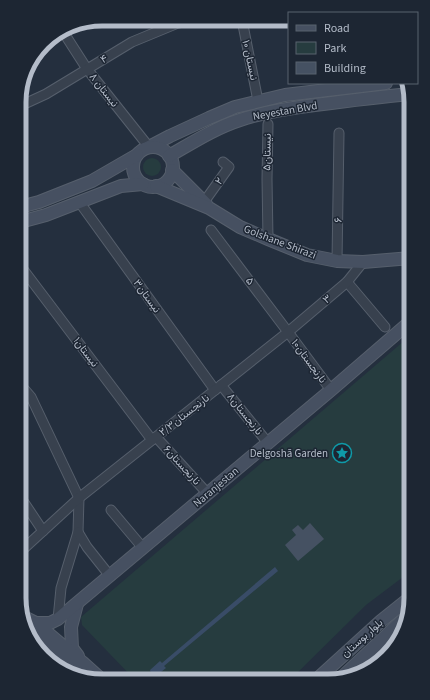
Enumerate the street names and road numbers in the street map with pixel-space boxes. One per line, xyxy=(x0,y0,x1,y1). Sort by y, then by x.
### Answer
street label: نیستان ۱۰ xyxy=(238,38,262,82)
street label: ۴ xyxy=(97,51,111,67)
street label: نیستان ۸ xyxy=(86,70,122,110)
street label: Neyestan Blvd xyxy=(252,98,318,124)
street label: ۵نیستان xyxy=(259,133,275,171)
street label: ۲ xyxy=(211,174,227,188)
street label: ۶ xyxy=(330,217,346,223)
street label: Golshane Shirazi xyxy=(242,221,318,263)
street label: ۵ xyxy=(242,274,258,288)
street label: ۳نیستان xyxy=(130,276,164,316)
street label: ۳ xyxy=(319,291,335,307)
street label: ۱نیستان xyxy=(70,334,102,370)
street label: ۱۰نارنجستان xyxy=(288,336,330,386)
street label: ۸نارنجستان xyxy=(224,390,266,438)
street label: ۲/۳نارنجستان xyxy=(156,391,212,439)
street label: ۶نارنجستان xyxy=(160,442,204,488)
street label: Naranjestan xyxy=(190,463,242,511)
street label: بلوار بوستان xyxy=(338,615,386,661)

